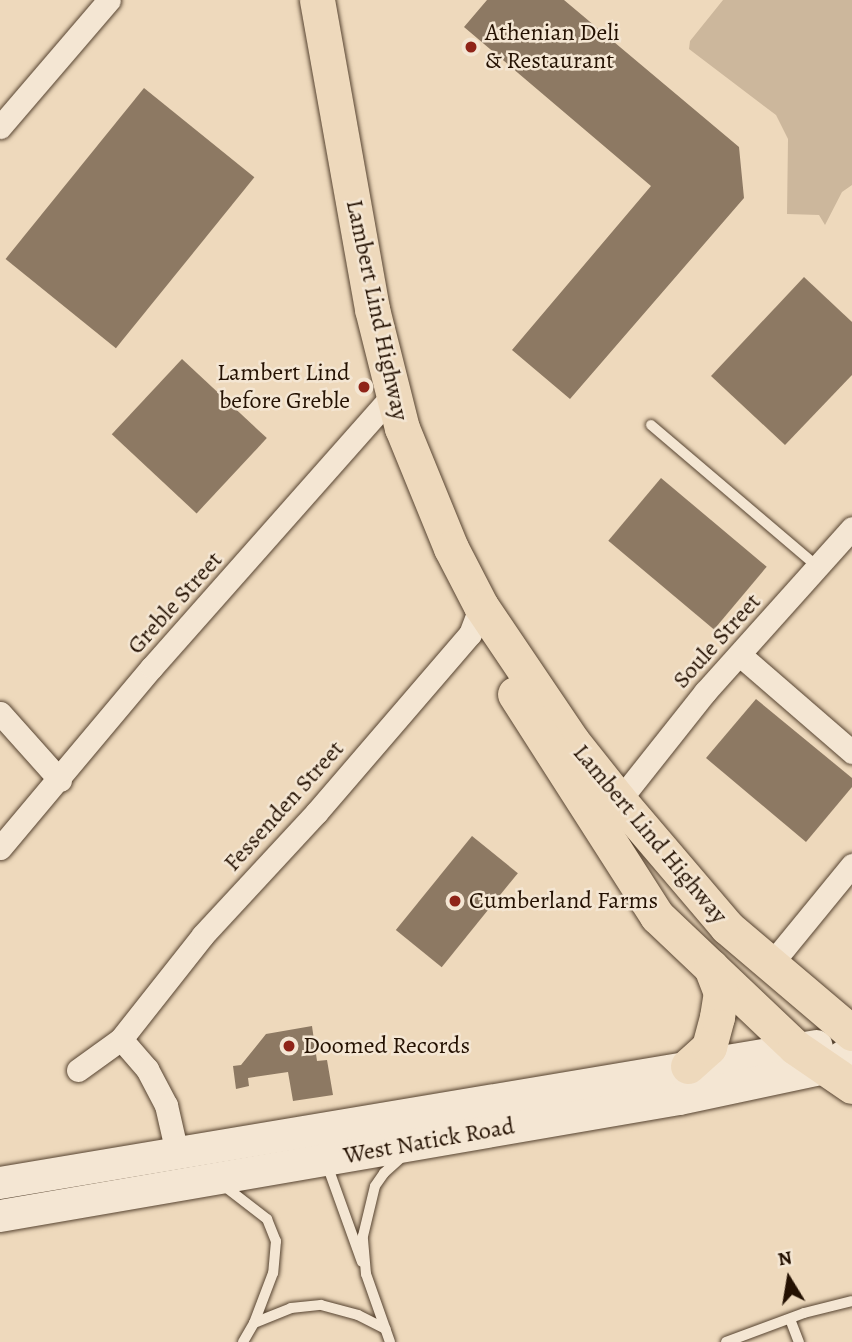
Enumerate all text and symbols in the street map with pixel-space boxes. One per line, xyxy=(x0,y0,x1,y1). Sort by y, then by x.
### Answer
place label: Athenian Deli & Restaurant xyxy=(485,19,620,75)
marker: Athenian Deli & Restaurant xyxy=(463,39,479,55)
street label: Lambert Lind Highway xyxy=(340,197,414,423)
place label: Lambert Lind before Greble xyxy=(217,359,350,415)
marker: Lambert Lind before Greble xyxy=(356,379,372,395)
street label: Greble Street xyxy=(122,546,228,660)
street label: Soule Street xyxy=(667,588,767,694)
street label: Fessenden Street xyxy=(218,735,350,877)
street label: Lambert Lind Highway xyxy=(567,739,733,929)
place label: Cumberland Farms xyxy=(469,887,658,915)
marker: Cumberland Farms xyxy=(447,893,463,909)
place label: Doomed Records xyxy=(303,1032,470,1060)
marker: Doomed Records xyxy=(281,1038,297,1054)
street label: West Natick Road xyxy=(341,1112,517,1170)
north arrow xyxy=(754,1244,824,1314)
text: N xyxy=(776,1244,794,1272)

